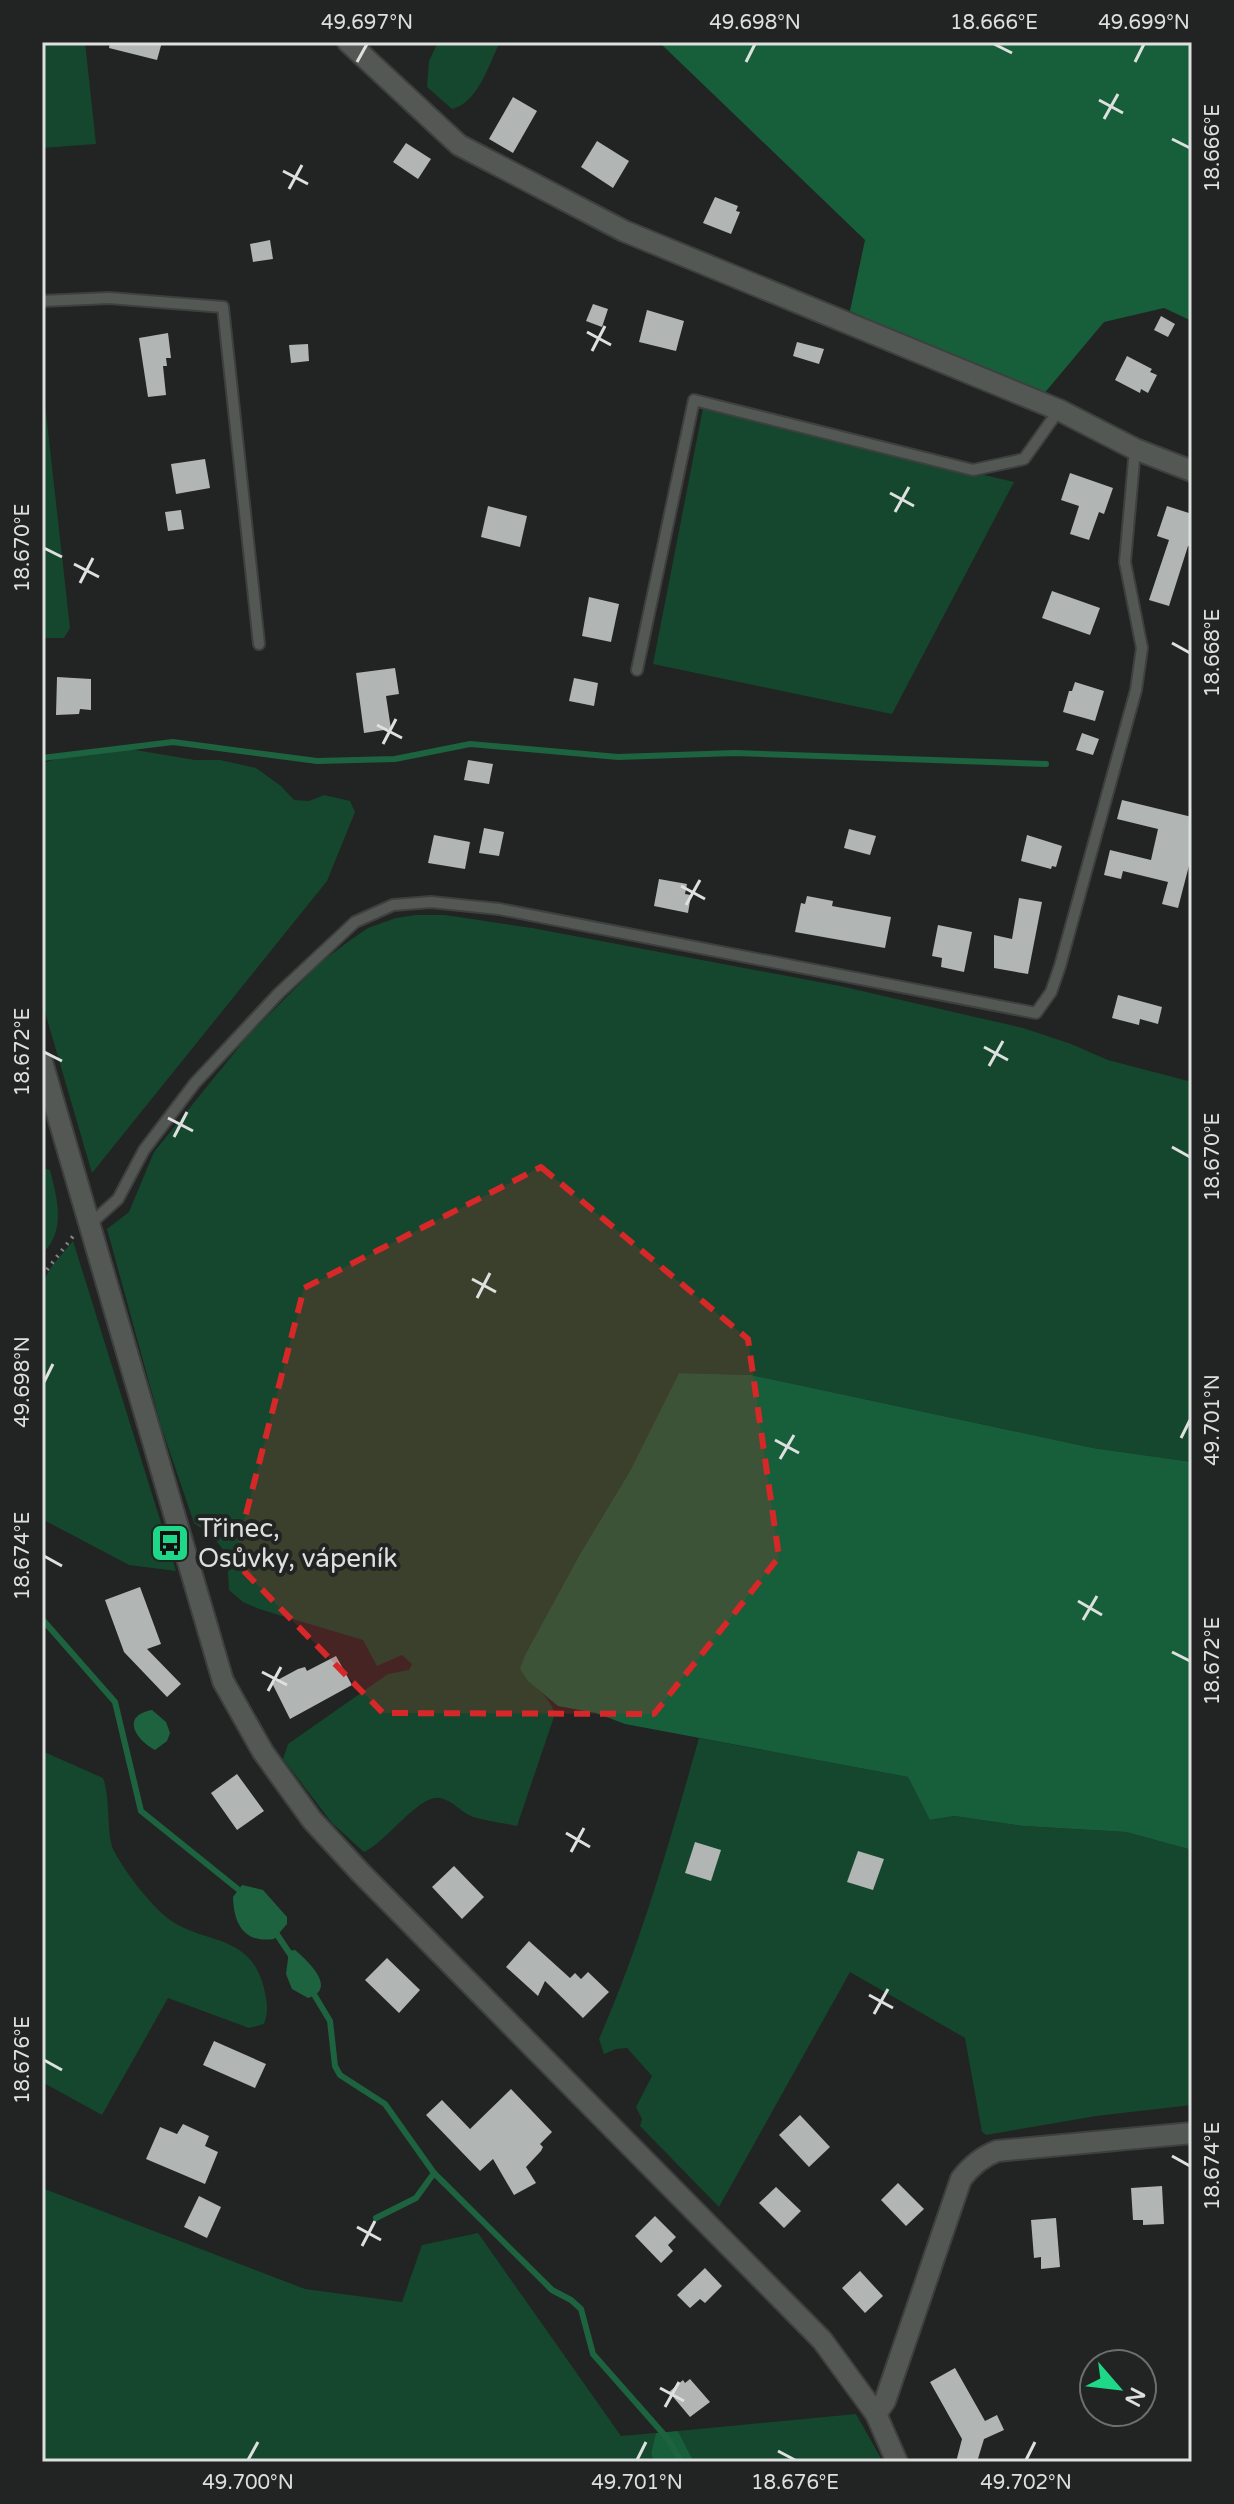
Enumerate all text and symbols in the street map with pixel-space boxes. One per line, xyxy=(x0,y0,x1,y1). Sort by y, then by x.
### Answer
text: 49.697°N xyxy=(321,11,413,35)
text: 49.698°N xyxy=(709,11,801,35)
text: 18.666°E xyxy=(950,11,1038,35)
text: 49.699°N xyxy=(1098,11,1190,35)
text: 18.666°E xyxy=(1201,104,1225,192)
text: 18.670°E xyxy=(11,504,35,592)
text: 18.668°E xyxy=(1201,609,1225,697)
text: 18.672°E xyxy=(11,1008,35,1096)
text: 18.670°E xyxy=(1201,1113,1225,1201)
text: 49.698°N xyxy=(11,1336,35,1428)
text: 49.701°N xyxy=(1201,1374,1225,1466)
text: 18.674°E xyxy=(11,1512,35,1600)
place label: Třinec, Osůvky, vápeník xyxy=(198,1513,398,1574)
bus stop icon: Třinec, Osůvky, vápeník xyxy=(149,1522,191,1564)
text: 18.672°E xyxy=(1201,1617,1225,1705)
text: 18.676°E xyxy=(11,2016,35,2104)
text: 18.674°E xyxy=(1201,2122,1225,2210)
north arrow xyxy=(1078,2348,1158,2428)
text: N xyxy=(1119,2383,1150,2411)
text: 49.700°N xyxy=(202,2471,294,2495)
text: 49.701°N xyxy=(591,2471,683,2495)
text: 18.676°E xyxy=(751,2471,839,2495)
text: 49.702°N xyxy=(980,2471,1072,2495)

